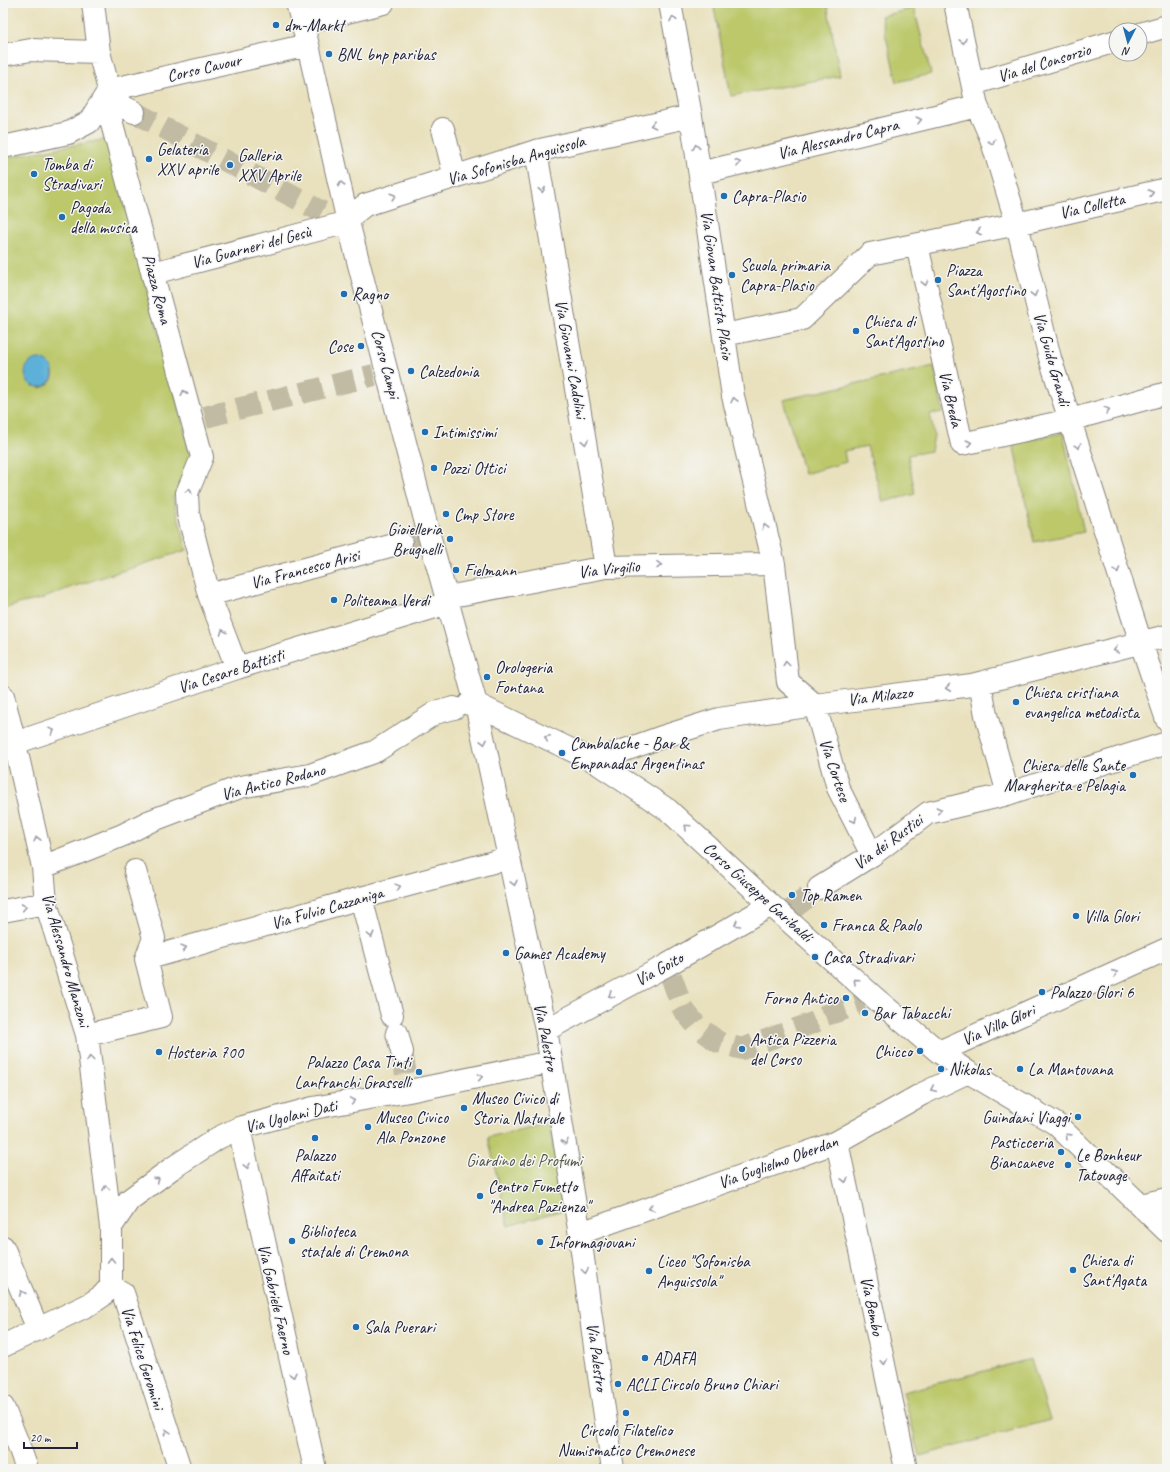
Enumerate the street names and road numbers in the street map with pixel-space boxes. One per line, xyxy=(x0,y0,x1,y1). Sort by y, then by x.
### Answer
street label: Via del Consorzio xyxy=(995,39,1094,87)
street label: Corso Cavour xyxy=(165,49,245,87)
street label: Via Alessandro Capra xyxy=(775,113,902,164)
street label: Via Sofonisba Anguissola xyxy=(445,130,589,190)
street label: Via Colletta xyxy=(1057,188,1128,224)
street label: Via Giovan Battista Plasio xyxy=(696,209,738,363)
street label: Via Guarneri del Gesù xyxy=(189,221,314,273)
street label: Piazza Roma xyxy=(138,252,177,327)
street label: Via Giovanni Cadolini xyxy=(550,298,592,422)
street label: Via Guido Grandi xyxy=(1029,310,1076,410)
street label: Corso Campi xyxy=(367,327,406,402)
street label: Via Breda xyxy=(934,369,968,431)
street label: Via Francesco Arisi xyxy=(248,544,363,594)
street label: Via Virgilio xyxy=(577,555,642,583)
street label: Via Cesare Battisti xyxy=(175,643,288,698)
street label: Via Milazzo xyxy=(847,681,915,710)
street label: Via Cortese xyxy=(814,736,856,806)
street label: Via Antico Rodano xyxy=(219,759,328,805)
street label: Via dei Rustici xyxy=(849,809,928,874)
street label: Corso Giuseppe Garibaldi xyxy=(699,837,818,948)
street label: Via Fulvio Cazzaniga xyxy=(269,881,387,934)
street label: Via Alessandro Manzoni xyxy=(37,891,96,1031)
street label: Via Goito xyxy=(631,946,688,991)
street label: Via Villa Glori xyxy=(958,998,1040,1050)
street label: Via Palestro xyxy=(529,1001,563,1075)
street label: Via Ugolani Dati xyxy=(243,1094,341,1138)
street label: Via Guglielmo Oberdan xyxy=(715,1130,841,1193)
street label: Via Gabriele Faerno xyxy=(253,1242,299,1357)
street label: Via Bembo xyxy=(856,1275,889,1338)
street label: Via Felice Geromini xyxy=(116,1304,170,1415)
street label: Via Palestro xyxy=(582,1322,612,1394)

